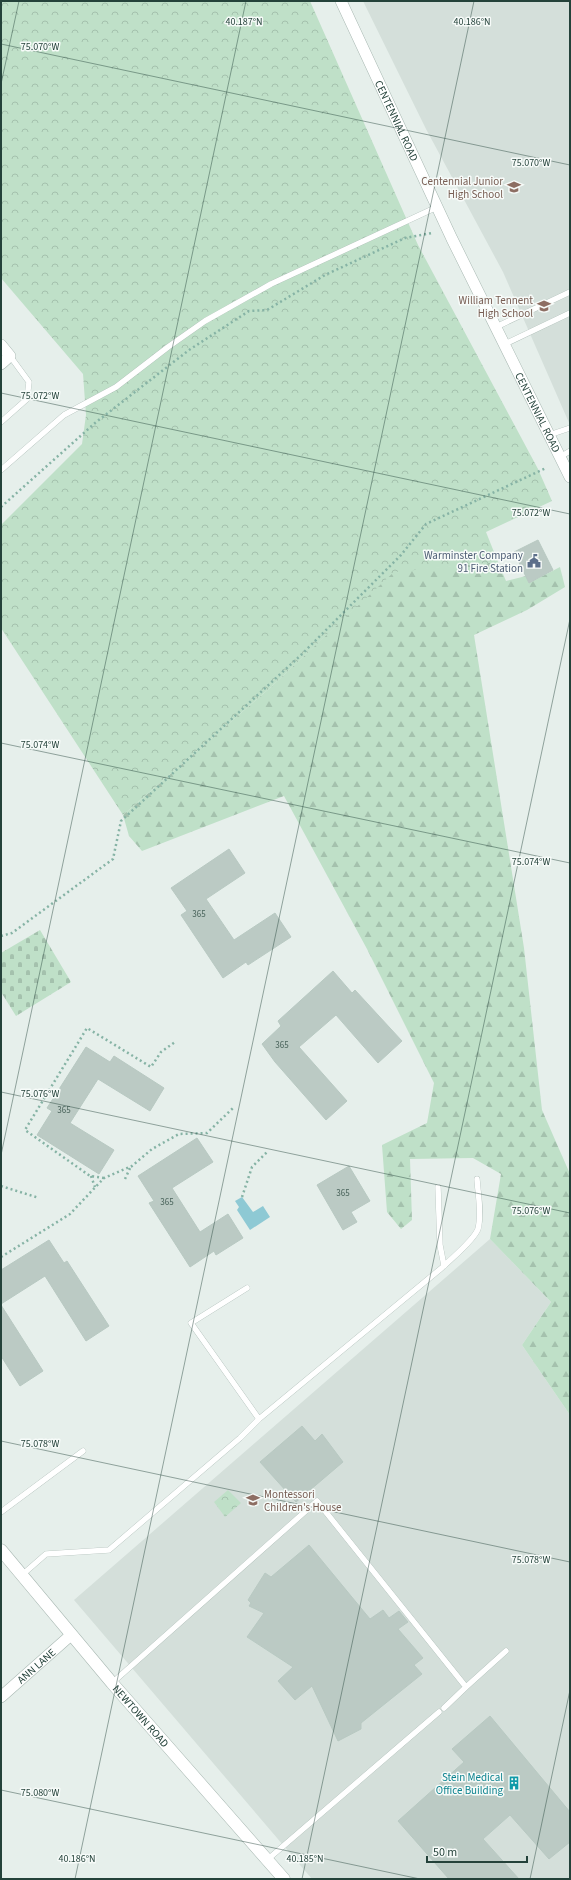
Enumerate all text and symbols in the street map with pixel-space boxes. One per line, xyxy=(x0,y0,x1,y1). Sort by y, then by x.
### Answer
text: 40.187°N xyxy=(225,15,263,29)
text: 40.186°N xyxy=(453,15,491,29)
text: 75.070°W xyxy=(21,40,59,54)
street label: CENTENNIAL ROAD xyxy=(371,78,422,164)
text: 75.070°W xyxy=(512,156,550,170)
place label: Centennial Junior High School xyxy=(421,174,503,202)
school or university icon: Centennial Junior High School xyxy=(506,179,522,195)
place label: William Tennent High School xyxy=(459,293,533,321)
school or university icon: William Tennent High School xyxy=(536,298,552,314)
street label: CENTENNIAL ROAD xyxy=(511,370,564,455)
text: 75.072°W xyxy=(21,389,59,403)
text: 75.072°W xyxy=(512,506,550,520)
place label: Warminster Company 91 Fire Station xyxy=(424,548,523,576)
public building icon: Warminster Company 91 Fire Station xyxy=(526,553,542,569)
text: 75.074°W xyxy=(21,738,59,752)
text: 75.074°W xyxy=(512,855,550,869)
house number: 365 xyxy=(192,908,206,921)
house number: 365 xyxy=(275,1039,289,1052)
text: 75.076°W xyxy=(21,1087,59,1101)
house number: 365 xyxy=(57,1104,71,1117)
house number: 365 xyxy=(336,1187,350,1200)
house number: 365 xyxy=(160,1196,174,1209)
text: 75.076°W xyxy=(512,1204,550,1218)
text: 75.078°W xyxy=(21,1437,59,1451)
place label: Montessori Children's House xyxy=(264,1487,342,1515)
school or university icon: Montessori Children's House xyxy=(245,1492,261,1508)
text: 75.078°W xyxy=(512,1553,550,1567)
street label: ANN LANE xyxy=(14,1645,59,1687)
street label: NEWTOWN ROAD xyxy=(109,1682,172,1751)
place label: Stein Medical Office Building xyxy=(436,1770,503,1798)
building icon: Stein Medical Office Building xyxy=(506,1775,522,1791)
text: 75.080°W xyxy=(21,1786,59,1800)
scale bar xyxy=(427,1838,527,1864)
text: 50 m xyxy=(433,1844,457,1861)
text: 40.186°N xyxy=(58,1852,96,1866)
text: 40.185°N xyxy=(286,1852,324,1866)

